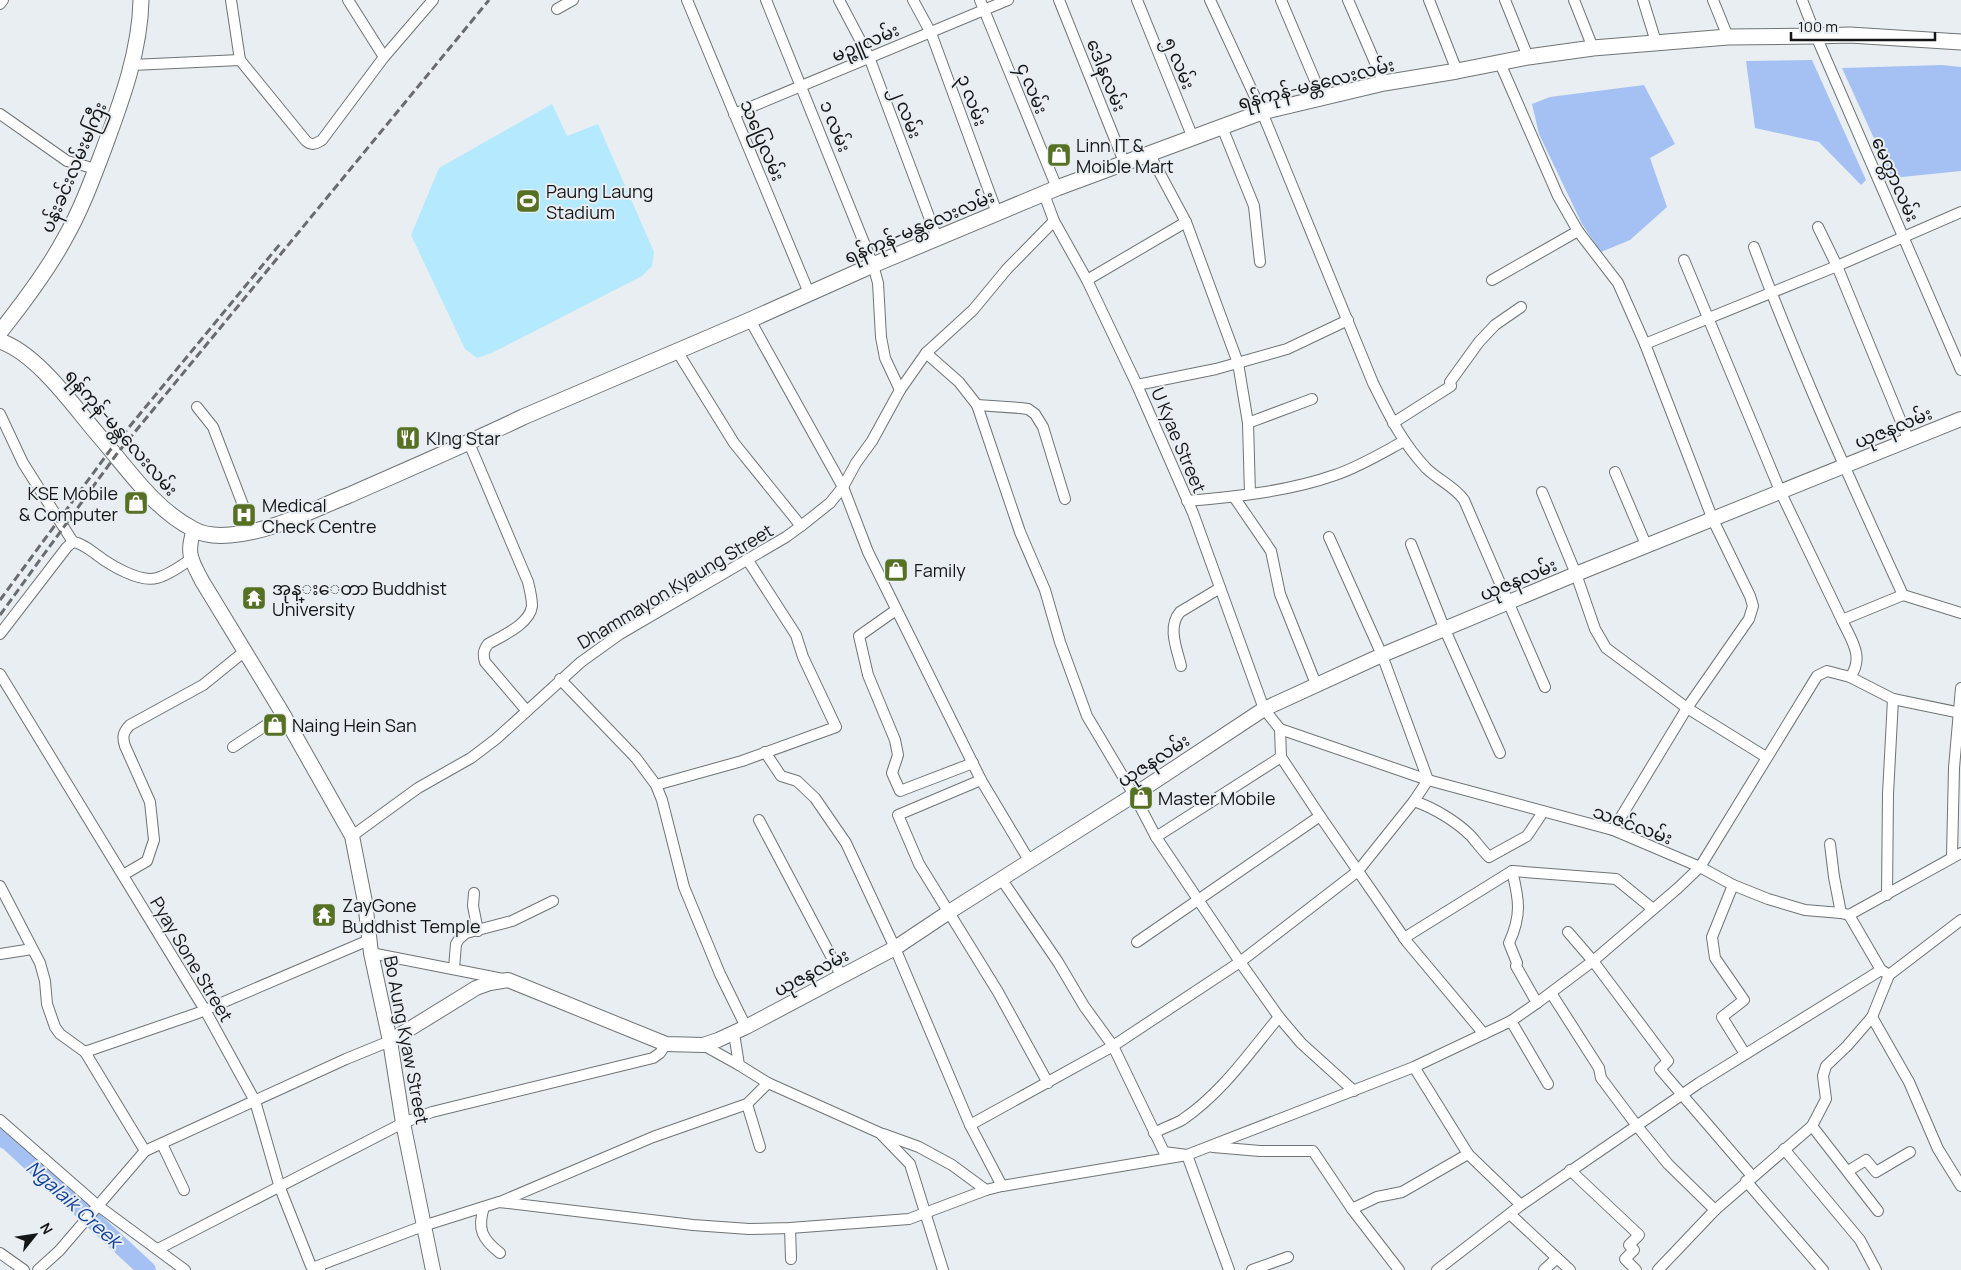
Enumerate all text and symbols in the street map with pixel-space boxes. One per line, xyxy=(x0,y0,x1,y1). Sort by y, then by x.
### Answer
scale bar xyxy=(1791,10,1935,42)
text: 100 m xyxy=(1798,16,1838,37)
street label: မဉ္ဇူလမ်း xyxy=(828,17,904,71)
street label: ၅ လမ်း xyxy=(1155,33,1201,94)
street label: ဒေါနလမ်း xyxy=(1078,35,1132,116)
street label: ရန်ကုန်-မန္တလေးလမ်း xyxy=(1235,52,1398,118)
street label: ၄ လမ်း xyxy=(1008,59,1054,119)
street label: ၃ လမ်း xyxy=(949,71,993,131)
street label: ၂ လမ်း xyxy=(882,82,928,143)
street label: သပြေလမ်း xyxy=(731,96,791,186)
street label: ပန်းခင်းလမ်းမကြီး xyxy=(34,97,115,238)
street label: ၁ လမ်း xyxy=(815,97,857,155)
place label: Linn IT & Moible Mart xyxy=(1076,133,1174,178)
street label: မေတ္တာလမ်း xyxy=(1863,133,1925,227)
shop icon: Linn IT & Moible Mart xyxy=(1046,142,1072,168)
place label: Paung Laung Stadium xyxy=(546,179,653,224)
street label: ရန်ကုန်-မန္တလေးလမ်း xyxy=(840,184,999,272)
sports icon: Paung Laung Stadium xyxy=(515,188,541,214)
street label: ရန်ကုန်-မန္တလေးလမ်း xyxy=(57,364,184,503)
street label: U Kyae Street xyxy=(1146,384,1212,496)
street label: ယုဇနလမ်း xyxy=(1851,401,1937,457)
restaurant icon: KIng Star xyxy=(395,425,421,451)
place label: KIng Star xyxy=(426,426,501,450)
place label: KSE Mobile & Computer xyxy=(19,481,119,526)
shop icon: KSE Mobile & Computer xyxy=(123,490,149,516)
place label: Medical Check Centre xyxy=(262,493,376,538)
hospital icon: Medical Check Centre xyxy=(231,502,257,528)
street label: Dhammayon Kyaung Street xyxy=(573,518,777,654)
street label: ယုဇနလမ်း xyxy=(1476,552,1562,610)
shop icon: Family xyxy=(883,557,909,583)
place label: Family xyxy=(914,558,966,582)
place label: အုန္းေတာ Buddhist University xyxy=(272,576,447,621)
temple icon: အုန္းေတာ Buddhist University xyxy=(241,585,267,611)
shop icon: Naing Hein San xyxy=(262,712,288,738)
place label: Naing Hein San xyxy=(292,713,417,737)
street label: ယုဇနလမ်း xyxy=(1112,728,1196,796)
shop icon: Master Mobile xyxy=(1128,785,1154,811)
place label: Master Mobile xyxy=(1158,786,1275,810)
street label: သဇင်လမ်း xyxy=(1590,799,1676,849)
street label: Pyay Sone Street xyxy=(145,892,239,1026)
place label: ZayGone Buddhist Temple xyxy=(342,893,480,938)
temple icon: ZayGone Buddhist Temple xyxy=(311,902,337,928)
street label: ယုဇနလမ်း xyxy=(769,942,854,1005)
street label: Bo Aung Kyaw Street xyxy=(379,954,435,1126)
water label: Ngalaik Creek xyxy=(22,1156,126,1252)
north arrow xyxy=(10,1210,60,1260)

